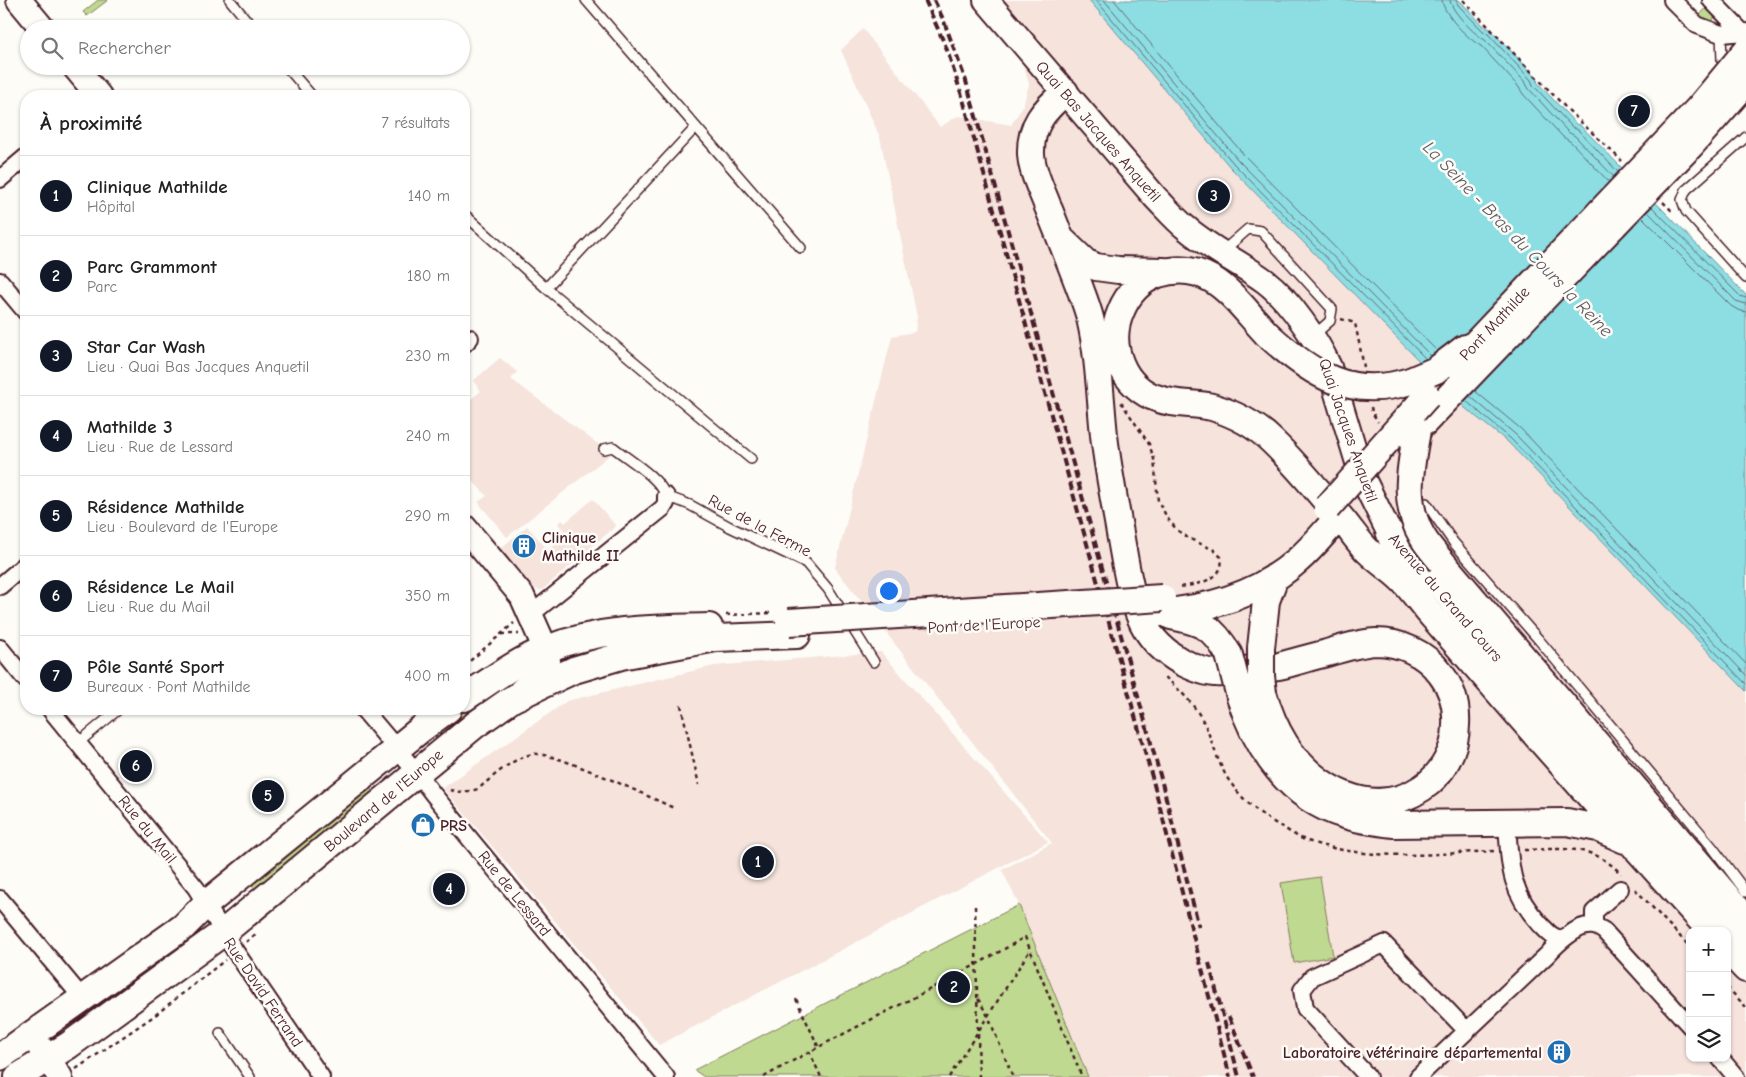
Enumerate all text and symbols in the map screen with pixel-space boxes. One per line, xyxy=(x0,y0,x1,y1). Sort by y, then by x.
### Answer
search box xyxy=(20,20,470,75)
icon: search xyxy=(38,34,66,62)
text: Rechercher xyxy=(78,37,171,59)
street label: Quai Bas Jacques Anquetil xyxy=(1032,57,1164,206)
pin: 7 xyxy=(1618,92,1650,130)
text: À proximité xyxy=(40,111,142,135)
text: 7 résultats xyxy=(381,114,450,132)
water label: La Seine - Bras du Cours la Reine xyxy=(1418,137,1617,341)
text: Clinique Mathilde xyxy=(87,176,228,198)
pin: 3 xyxy=(1198,177,1230,215)
text: 1 xyxy=(53,187,59,205)
text: 140 m xyxy=(408,187,450,205)
text: Hôpital xyxy=(87,198,135,216)
text: Parc Grammont xyxy=(87,256,217,278)
text: 2 xyxy=(52,267,60,285)
text: 180 m xyxy=(407,267,450,285)
text: Parc xyxy=(87,278,117,296)
street label: Pont Mathilde xyxy=(1456,283,1533,364)
text: Star Car Wash xyxy=(87,336,206,358)
text: 3 xyxy=(52,347,60,365)
text: 230 m xyxy=(405,347,450,365)
street label: Quai Jacques Anquetil xyxy=(1315,356,1381,505)
text: Lieu · Quai Bas Jacques Anquetil xyxy=(87,358,309,376)
text: Mathilde 3 xyxy=(87,416,173,438)
text: 4 xyxy=(52,427,60,445)
text: 240 m xyxy=(406,427,450,445)
text: Lieu · Rue de Lessard xyxy=(87,438,233,456)
street label: Rue de la Ferme xyxy=(705,491,814,561)
text: Résidence Mathilde xyxy=(87,496,244,518)
text: 5 xyxy=(52,507,60,525)
text: 290 m xyxy=(405,507,450,525)
text: Lieu · Boulevard de l'Europe xyxy=(87,518,278,536)
place label: Clinique Mathilde II xyxy=(542,529,619,565)
street label: Avenue du Grand Cours xyxy=(1385,530,1506,666)
building icon: Clinique Mathilde II xyxy=(511,533,537,559)
text: Résidence Le Mail xyxy=(87,576,235,598)
your location xyxy=(876,578,902,604)
text: 6 xyxy=(52,587,60,605)
text: 350 m xyxy=(405,587,450,605)
text: Lieu · Rue du Mail xyxy=(87,598,210,616)
street label: Pont de l'Europe xyxy=(927,613,1041,637)
text: Pôle Santé Sport xyxy=(87,656,224,678)
text: 7 xyxy=(52,667,60,685)
text: 400 m xyxy=(404,667,450,685)
text: Bureaux · Pont Mathilde xyxy=(87,678,251,696)
street label: Boulevard de l'Europe xyxy=(320,746,447,856)
pin: 6 xyxy=(120,747,152,785)
pin: 5 xyxy=(252,777,284,815)
street label: Rue du Mail xyxy=(114,792,180,867)
shop icon: PRS xyxy=(410,812,436,838)
place label: PRS xyxy=(440,817,467,835)
pin: 1 xyxy=(742,843,774,881)
street label: Rue de Lessard xyxy=(474,847,554,940)
pin: 4 xyxy=(433,870,465,908)
map controls xyxy=(1686,927,1731,1062)
button: + xyxy=(1686,927,1731,972)
street label: Rue David Ferrand xyxy=(220,935,306,1051)
pin: 2 xyxy=(938,968,970,1006)
button: − xyxy=(1686,972,1731,1017)
button: layers xyxy=(1686,1017,1731,1062)
building icon: Laboratoire vétérinaire départemental xyxy=(1546,1039,1572,1065)
place label: Laboratoire vétérinaire départemental xyxy=(1283,1044,1542,1062)

